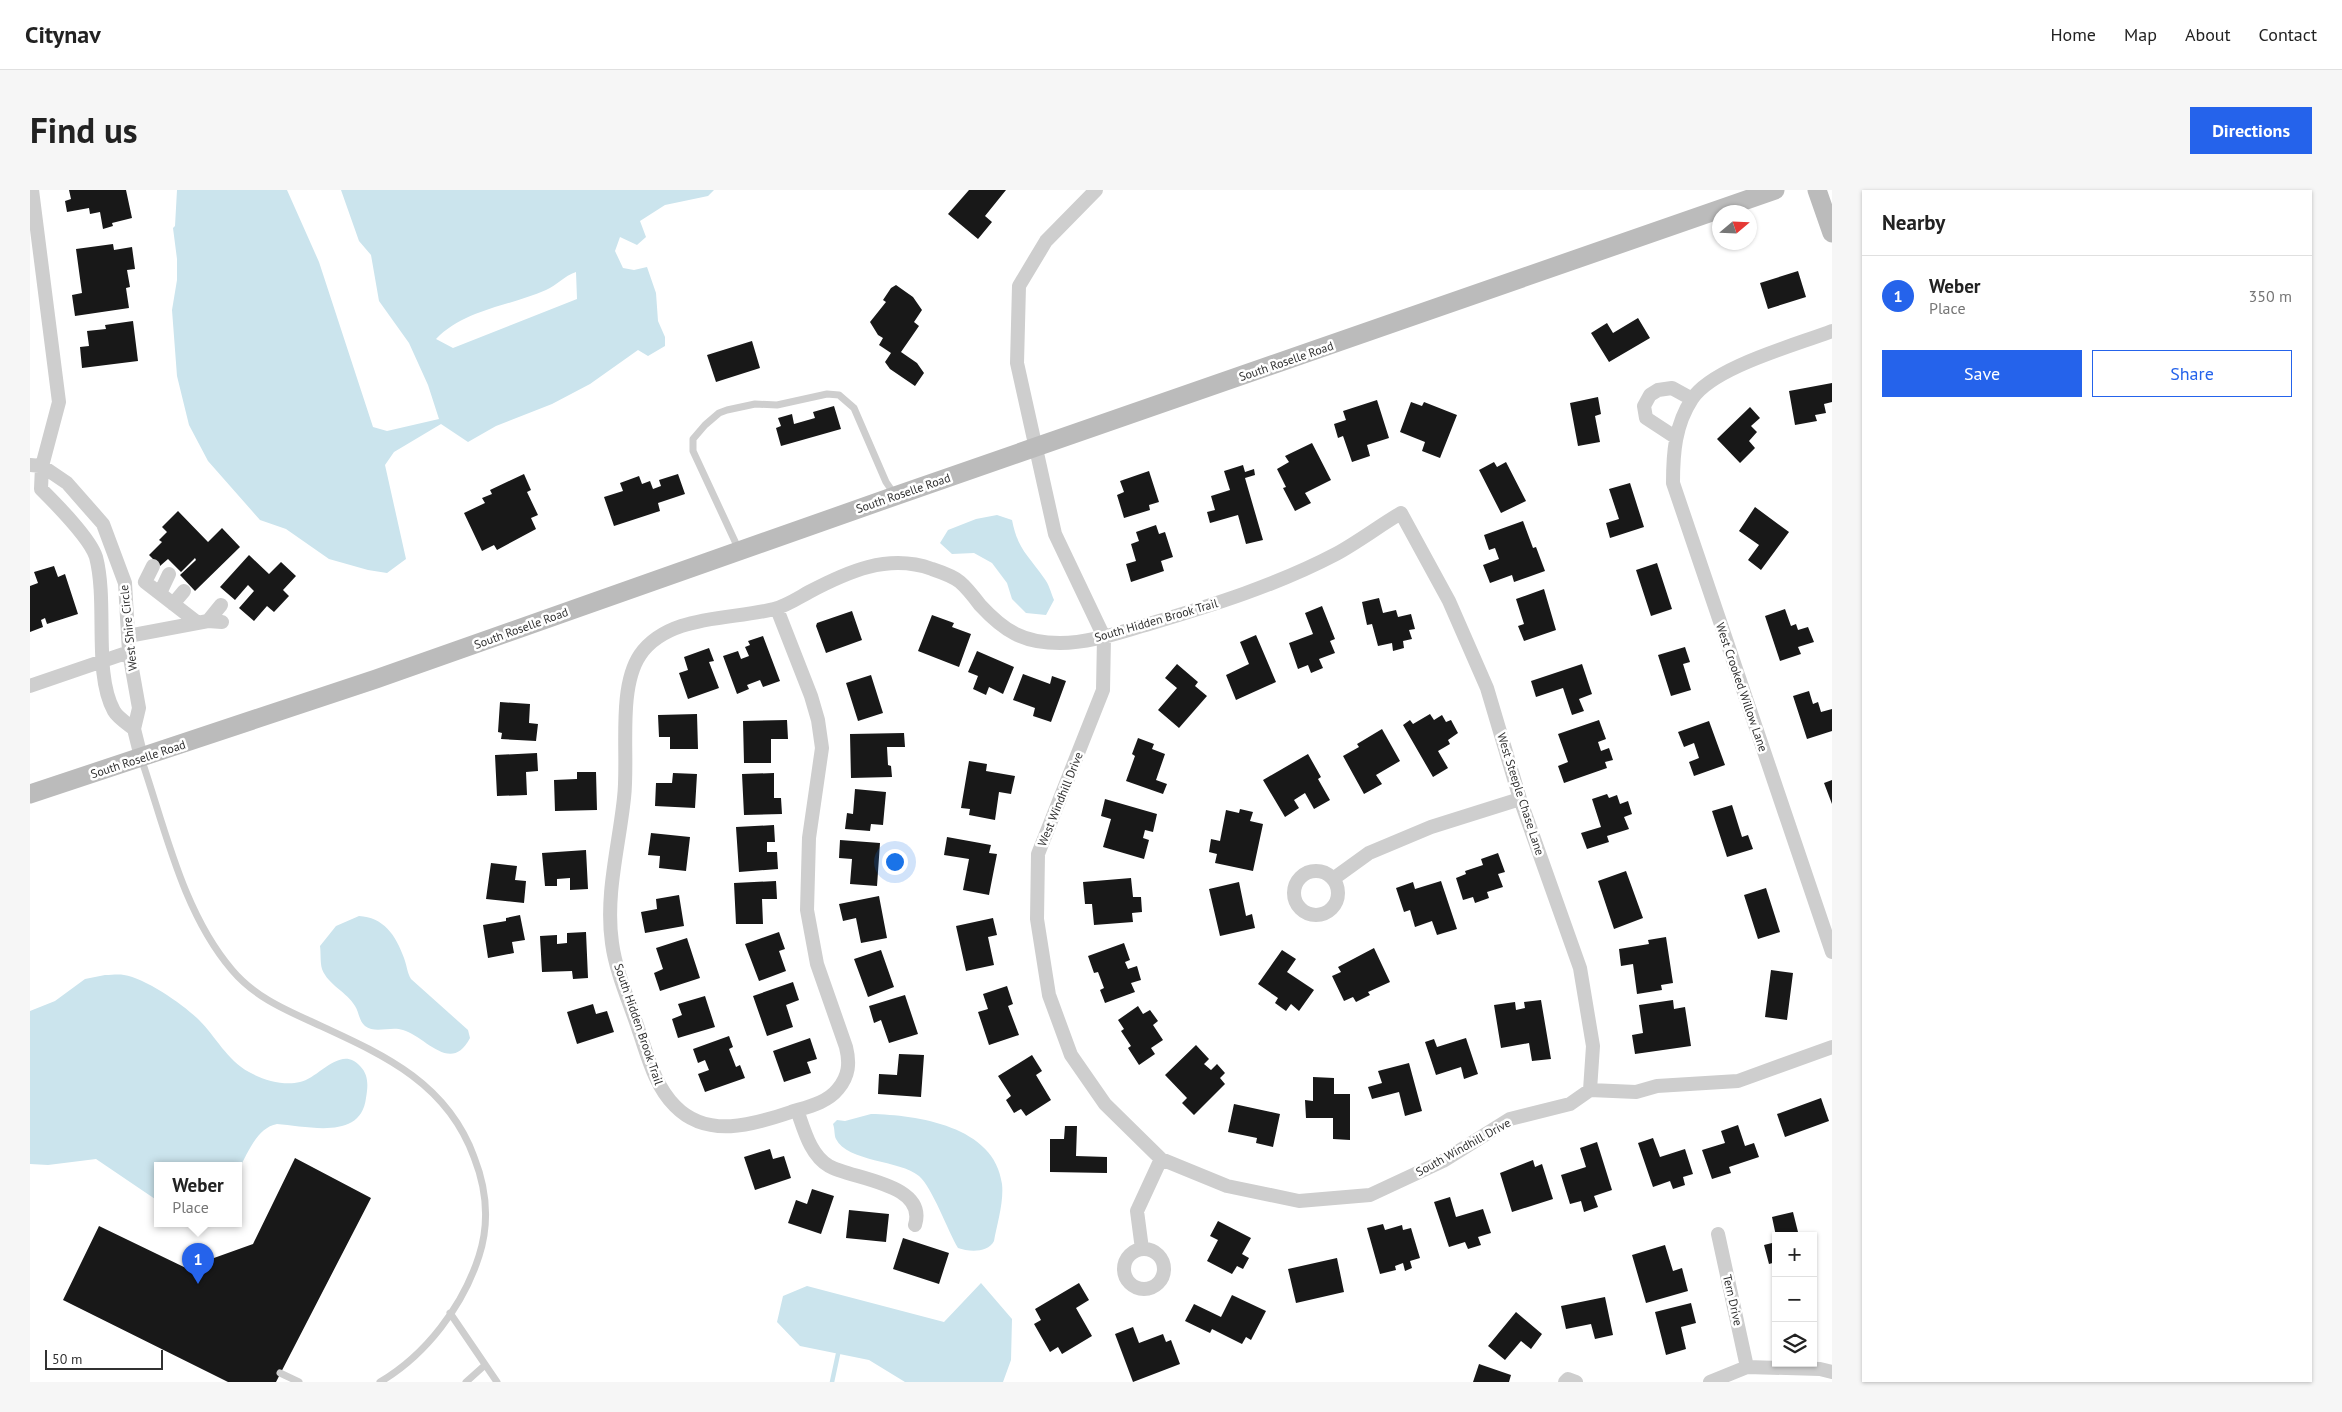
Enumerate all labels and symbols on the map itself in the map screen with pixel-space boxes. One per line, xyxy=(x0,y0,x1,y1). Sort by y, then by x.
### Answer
north arrow xyxy=(1712,205,1757,250)
street label: South Roselle Road xyxy=(1237,338,1335,384)
street label: South Roselle Road xyxy=(854,470,952,516)
street label: West Shire Circle xyxy=(116,584,140,672)
street label: South Hidden Brook Trail xyxy=(1093,595,1220,645)
street label: South Roselle Road xyxy=(472,604,570,652)
street label: West Crooked Willow Lane xyxy=(1713,621,1771,753)
street label: West Steeple Chase Lane xyxy=(1494,731,1548,857)
street label: South Roselle Road xyxy=(89,737,187,781)
street label: West Windhill Drive xyxy=(1034,750,1086,848)
your location xyxy=(882,849,908,875)
street label: South Hidden Brook Trail xyxy=(611,961,667,1087)
street label: South Windhill Drive xyxy=(1413,1115,1513,1179)
pin: 1 xyxy=(182,1243,214,1284)
street label: Tern Drive xyxy=(1720,1273,1746,1327)
scale bar xyxy=(45,1347,162,1370)

